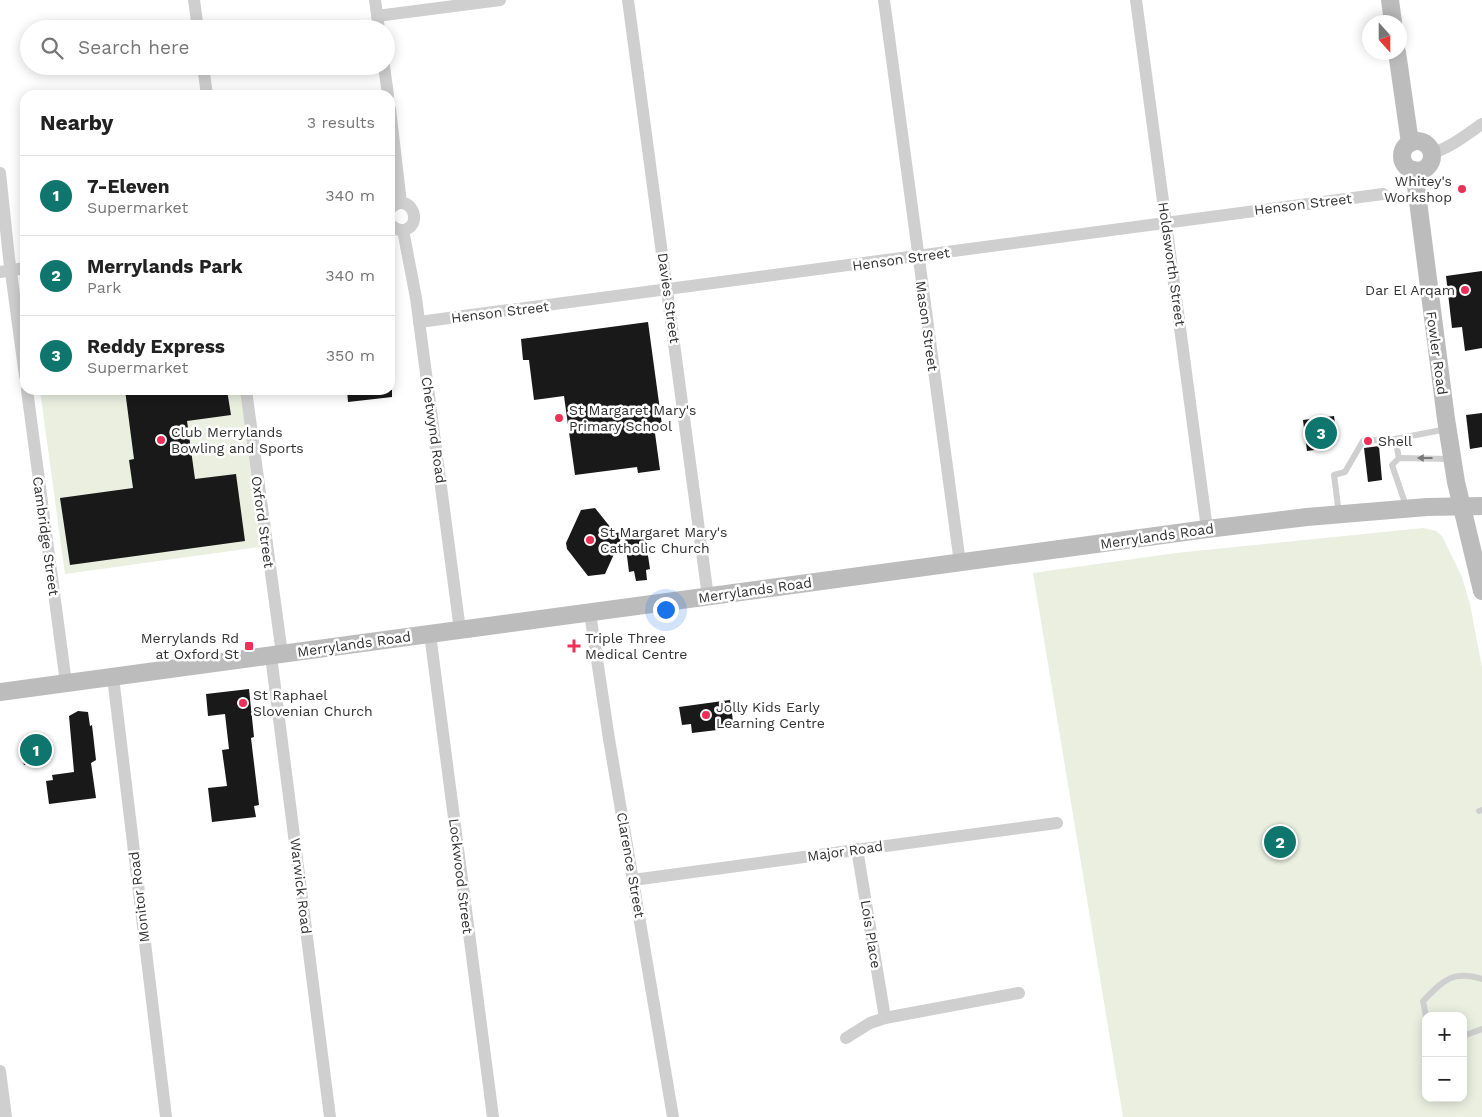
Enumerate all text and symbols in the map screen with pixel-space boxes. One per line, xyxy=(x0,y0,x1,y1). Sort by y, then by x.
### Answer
north arrow xyxy=(1362,15,1407,60)
search box xyxy=(20,20,395,75)
icon: search xyxy=(38,34,66,62)
text: Search here xyxy=(78,36,189,59)
text: Nearby xyxy=(40,110,113,135)
text: 3 results xyxy=(307,113,375,132)
place label: Whitey's Workshop xyxy=(1384,173,1452,205)
text: 7-Eleven xyxy=(87,175,170,198)
marker: Whitey's Workshop xyxy=(1456,183,1468,195)
text: 1 xyxy=(53,186,59,205)
text: 340 m xyxy=(325,186,375,205)
street label: Henson Street xyxy=(1253,190,1353,218)
text: Supermarket xyxy=(87,198,188,217)
street label: Holdsworth Street xyxy=(1155,201,1189,327)
street label: Henson Street xyxy=(851,244,951,274)
street label: Davies Street xyxy=(655,252,683,344)
text: Merrylands Park xyxy=(87,255,243,278)
text: 2 xyxy=(51,266,61,285)
text: 340 m xyxy=(325,266,375,285)
text: Park xyxy=(87,278,121,297)
street label: Mason Street xyxy=(913,280,941,372)
place label: Dar El Arqam xyxy=(1365,282,1455,298)
marker: Dar El Arqam xyxy=(1459,284,1471,296)
street label: Henson Street xyxy=(450,298,550,326)
street label: Fowler Road xyxy=(1423,310,1451,396)
text: Reddy Express xyxy=(87,335,225,358)
text: 3 xyxy=(51,346,61,365)
text: 350 m xyxy=(326,346,375,365)
text: Supermarket xyxy=(87,358,188,377)
street label: Chetwynd Road xyxy=(419,376,449,484)
place label: St Margaret Mary's Primary School xyxy=(569,402,696,434)
marker: St Margaret Mary's Primary School xyxy=(553,412,565,424)
pin: 3 xyxy=(1305,414,1337,452)
place label: Club Merrylands Bowling and Sports xyxy=(171,424,304,456)
place label: Shell xyxy=(1378,433,1413,449)
marker: Club Merrylands Bowling and Sports xyxy=(155,434,167,446)
marker: Shell xyxy=(1362,435,1374,447)
one-way arrow xyxy=(1417,454,1433,462)
street label: Cambridge Street xyxy=(30,475,62,597)
street label: Oxford Street xyxy=(249,475,277,569)
street label: Merrylands Road xyxy=(1099,520,1215,552)
place label: St Margaret Mary's Catholic Church xyxy=(600,524,727,556)
marker: St Margaret Mary's Catholic Church xyxy=(584,534,596,546)
street label: Merrylands Road xyxy=(697,574,813,606)
your location xyxy=(653,597,679,623)
street label: Merrylands Road xyxy=(296,628,412,660)
place label: Merrylands Rd at Oxford St xyxy=(141,630,239,662)
place label: Triple Three Medical Centre xyxy=(585,630,687,662)
marker: Triple Three Medical Centre xyxy=(567,639,581,653)
marker: Merrylands Rd at Oxford St xyxy=(243,640,255,652)
place label: St Raphael Slovenian Church xyxy=(253,687,373,719)
marker: St Raphael Slovenian Church xyxy=(237,697,249,709)
place label: Jolly Kids Early Learning Centre xyxy=(716,699,825,731)
marker: Jolly Kids Early Learning Centre xyxy=(700,709,712,721)
pin: 1 xyxy=(20,731,52,769)
street label: Clarence Street xyxy=(614,811,648,919)
street label: Lockwood Street xyxy=(446,817,476,935)
pin: 2 xyxy=(1264,823,1296,861)
street label: Warwick Road xyxy=(287,837,315,935)
street label: Major Road xyxy=(806,838,884,864)
street label: Monitor Road xyxy=(125,851,153,943)
street label: Lois Place xyxy=(858,899,884,969)
map controls xyxy=(1422,1012,1467,1102)
button: + xyxy=(1422,1012,1467,1057)
button: − xyxy=(1422,1057,1467,1102)

